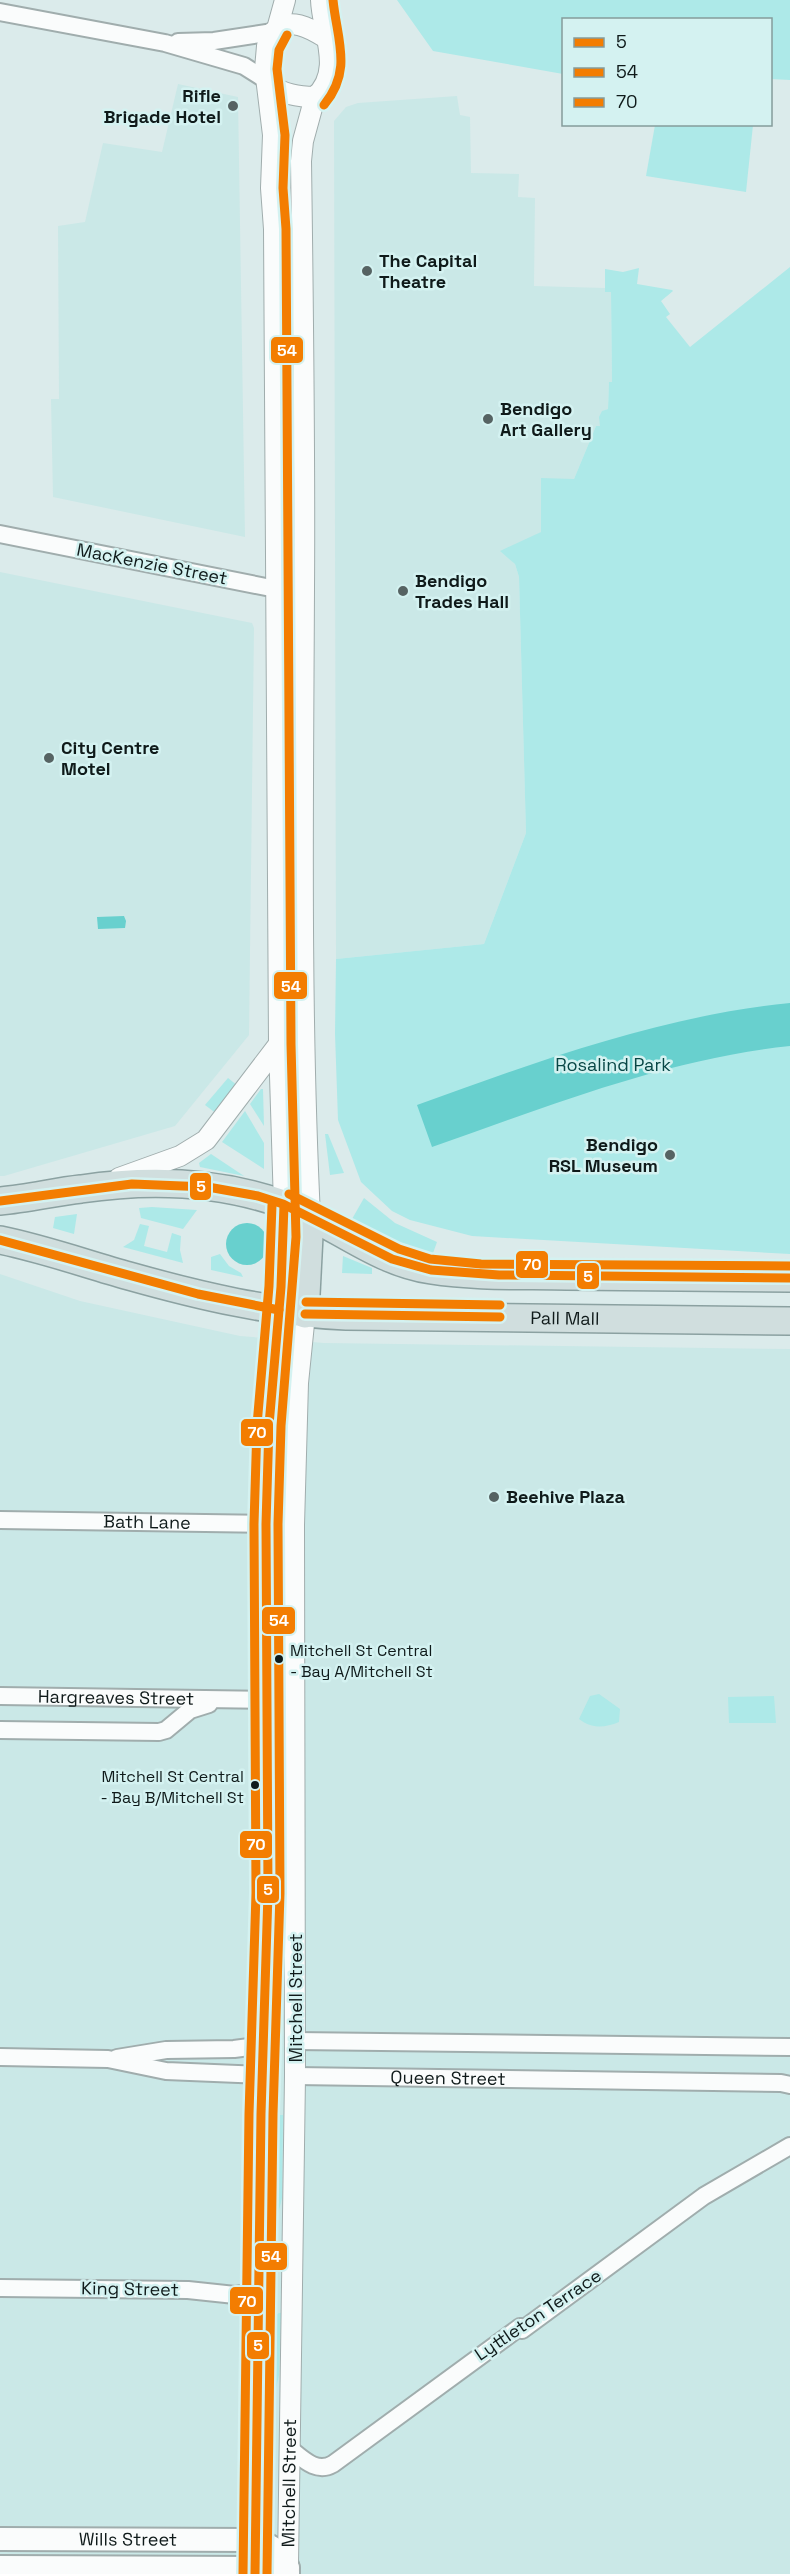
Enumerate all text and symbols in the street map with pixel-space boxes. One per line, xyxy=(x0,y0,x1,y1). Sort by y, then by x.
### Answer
legend xyxy=(562,18,772,126)
text: 5 xyxy=(616,30,627,53)
text: 54 xyxy=(616,60,638,83)
place label: Rifle Brigade Hotel xyxy=(103,84,221,128)
text: 70 xyxy=(616,90,638,113)
marker: Rifle Brigade Hotel xyxy=(226,99,240,113)
place label: The Capital Theatre xyxy=(379,249,477,293)
marker: The Capital Theatre xyxy=(360,264,374,278)
line badge: 54 xyxy=(270,336,304,364)
text: 54 xyxy=(277,340,297,361)
place label: Bendigo Art Gallery xyxy=(500,397,592,441)
marker: Bendigo Art Gallery xyxy=(481,412,495,426)
street label: MacKenzie Street xyxy=(75,538,229,589)
place label: Bendigo Trades Hall xyxy=(415,569,509,613)
marker: Bendigo Trades Hall xyxy=(396,584,410,598)
place label: City Centre Motel xyxy=(61,736,159,780)
marker: City Centre Motel xyxy=(42,751,56,765)
line badge: 54 xyxy=(273,971,308,1000)
text: 54 xyxy=(281,976,301,997)
park label: Rosalind Park xyxy=(555,1053,671,1076)
place label: Bendigo RSL Museum xyxy=(549,1133,658,1177)
marker: Bendigo RSL Museum xyxy=(663,1148,677,1162)
line badge: 5 xyxy=(189,1172,212,1201)
text: 5 xyxy=(196,1176,206,1197)
line badge: 70 xyxy=(515,1250,549,1279)
text: 70 xyxy=(522,1254,542,1275)
line badge: 5 xyxy=(576,1262,600,1290)
text: 5 xyxy=(583,1266,593,1287)
street label: Pall Mall xyxy=(530,1306,600,1330)
line badge: 70 xyxy=(240,1418,274,1447)
text: 70 xyxy=(247,1422,267,1443)
place label: Beehive Plaza xyxy=(506,1485,626,1508)
marker: Beehive Plaza xyxy=(487,1490,501,1504)
street label: Bath Lane xyxy=(103,1510,191,1534)
line badge: 54 xyxy=(261,1606,296,1635)
text: 54 xyxy=(269,1610,289,1631)
place label: Mitchell St Central - Bay A/Mitchell St xyxy=(290,1640,433,1682)
marker: Mitchell St Central - Bay A/Mitchell St xyxy=(273,1653,285,1665)
street label: Hargreaves Street xyxy=(38,1685,194,1710)
place label: Mitchell St Central - Bay B/Mitchell St xyxy=(100,1766,244,1808)
marker: Mitchell St Central - Bay B/Mitchell St xyxy=(249,1779,261,1791)
line badge: 70 xyxy=(239,1830,273,1859)
text: 70 xyxy=(246,1834,266,1855)
line badge: 5 xyxy=(256,1875,280,1904)
text: 5 xyxy=(263,1879,273,1900)
street label: Mitchell Street xyxy=(284,1934,307,2062)
street label: Queen Street xyxy=(390,2065,506,2090)
line badge: 54 xyxy=(254,2242,288,2271)
text: 54 xyxy=(261,2246,281,2267)
street label: Lyttleton Terrace xyxy=(470,2264,606,2366)
street label: King Street xyxy=(81,2276,179,2301)
line badge: 70 xyxy=(229,2286,264,2315)
text: 70 xyxy=(237,2291,257,2312)
line badge: 5 xyxy=(246,2331,270,2360)
text: 5 xyxy=(253,2335,263,2356)
street label: Mitchell Street xyxy=(276,2418,301,2548)
street label: Wills Street xyxy=(79,2527,177,2551)

